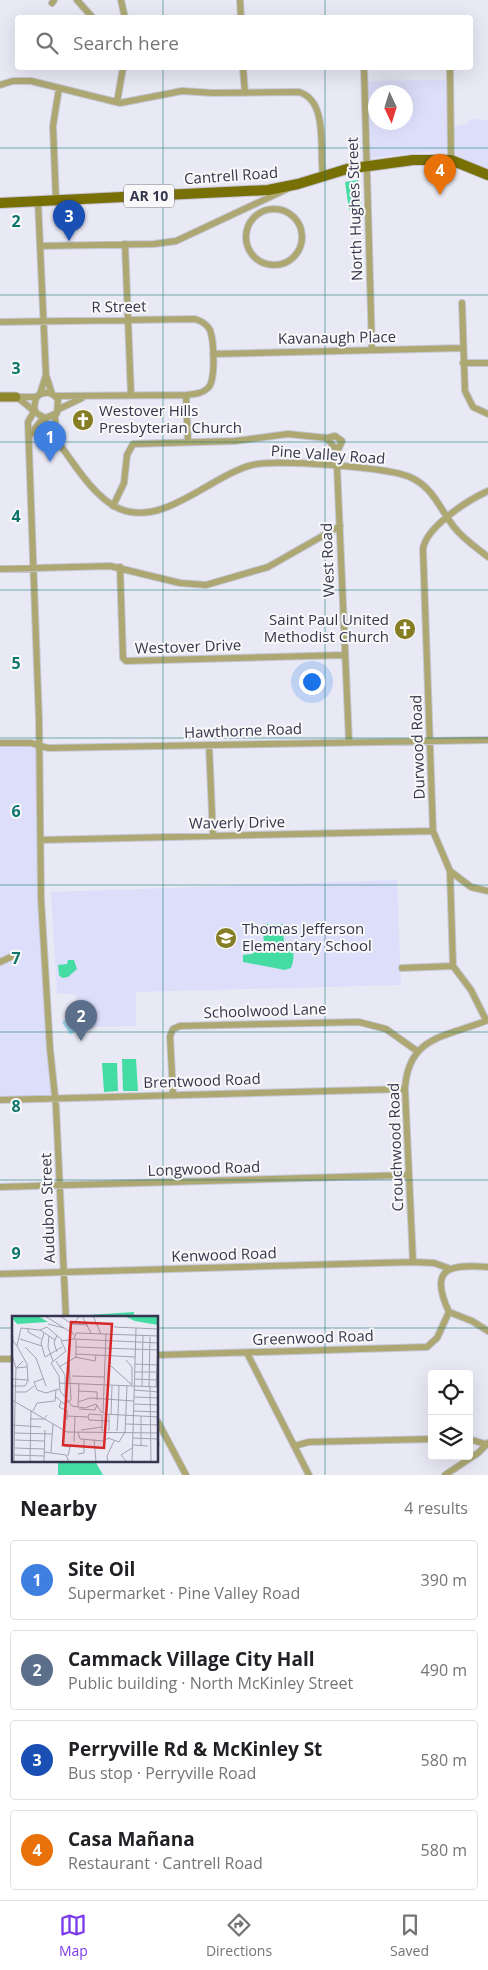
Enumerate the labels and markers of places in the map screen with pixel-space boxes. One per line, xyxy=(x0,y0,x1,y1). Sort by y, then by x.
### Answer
pin: 4 xyxy=(424,154,456,195)
pin: 3 xyxy=(53,200,85,241)
place label: Westover Hills Presbyterian Church xyxy=(99,400,242,437)
church icon: Westover Hills Presbyterian Church xyxy=(71,408,95,432)
pin: 1 xyxy=(34,421,66,462)
place label: Saint Paul United Methodist Church xyxy=(264,609,389,646)
church icon: Saint Paul United Methodist Church xyxy=(393,617,417,641)
place label: Thomas Jefferson Elementary School xyxy=(242,918,372,955)
school or university icon: Thomas Jefferson Elementary School xyxy=(214,926,238,950)
pin: 2 xyxy=(65,1000,97,1041)

